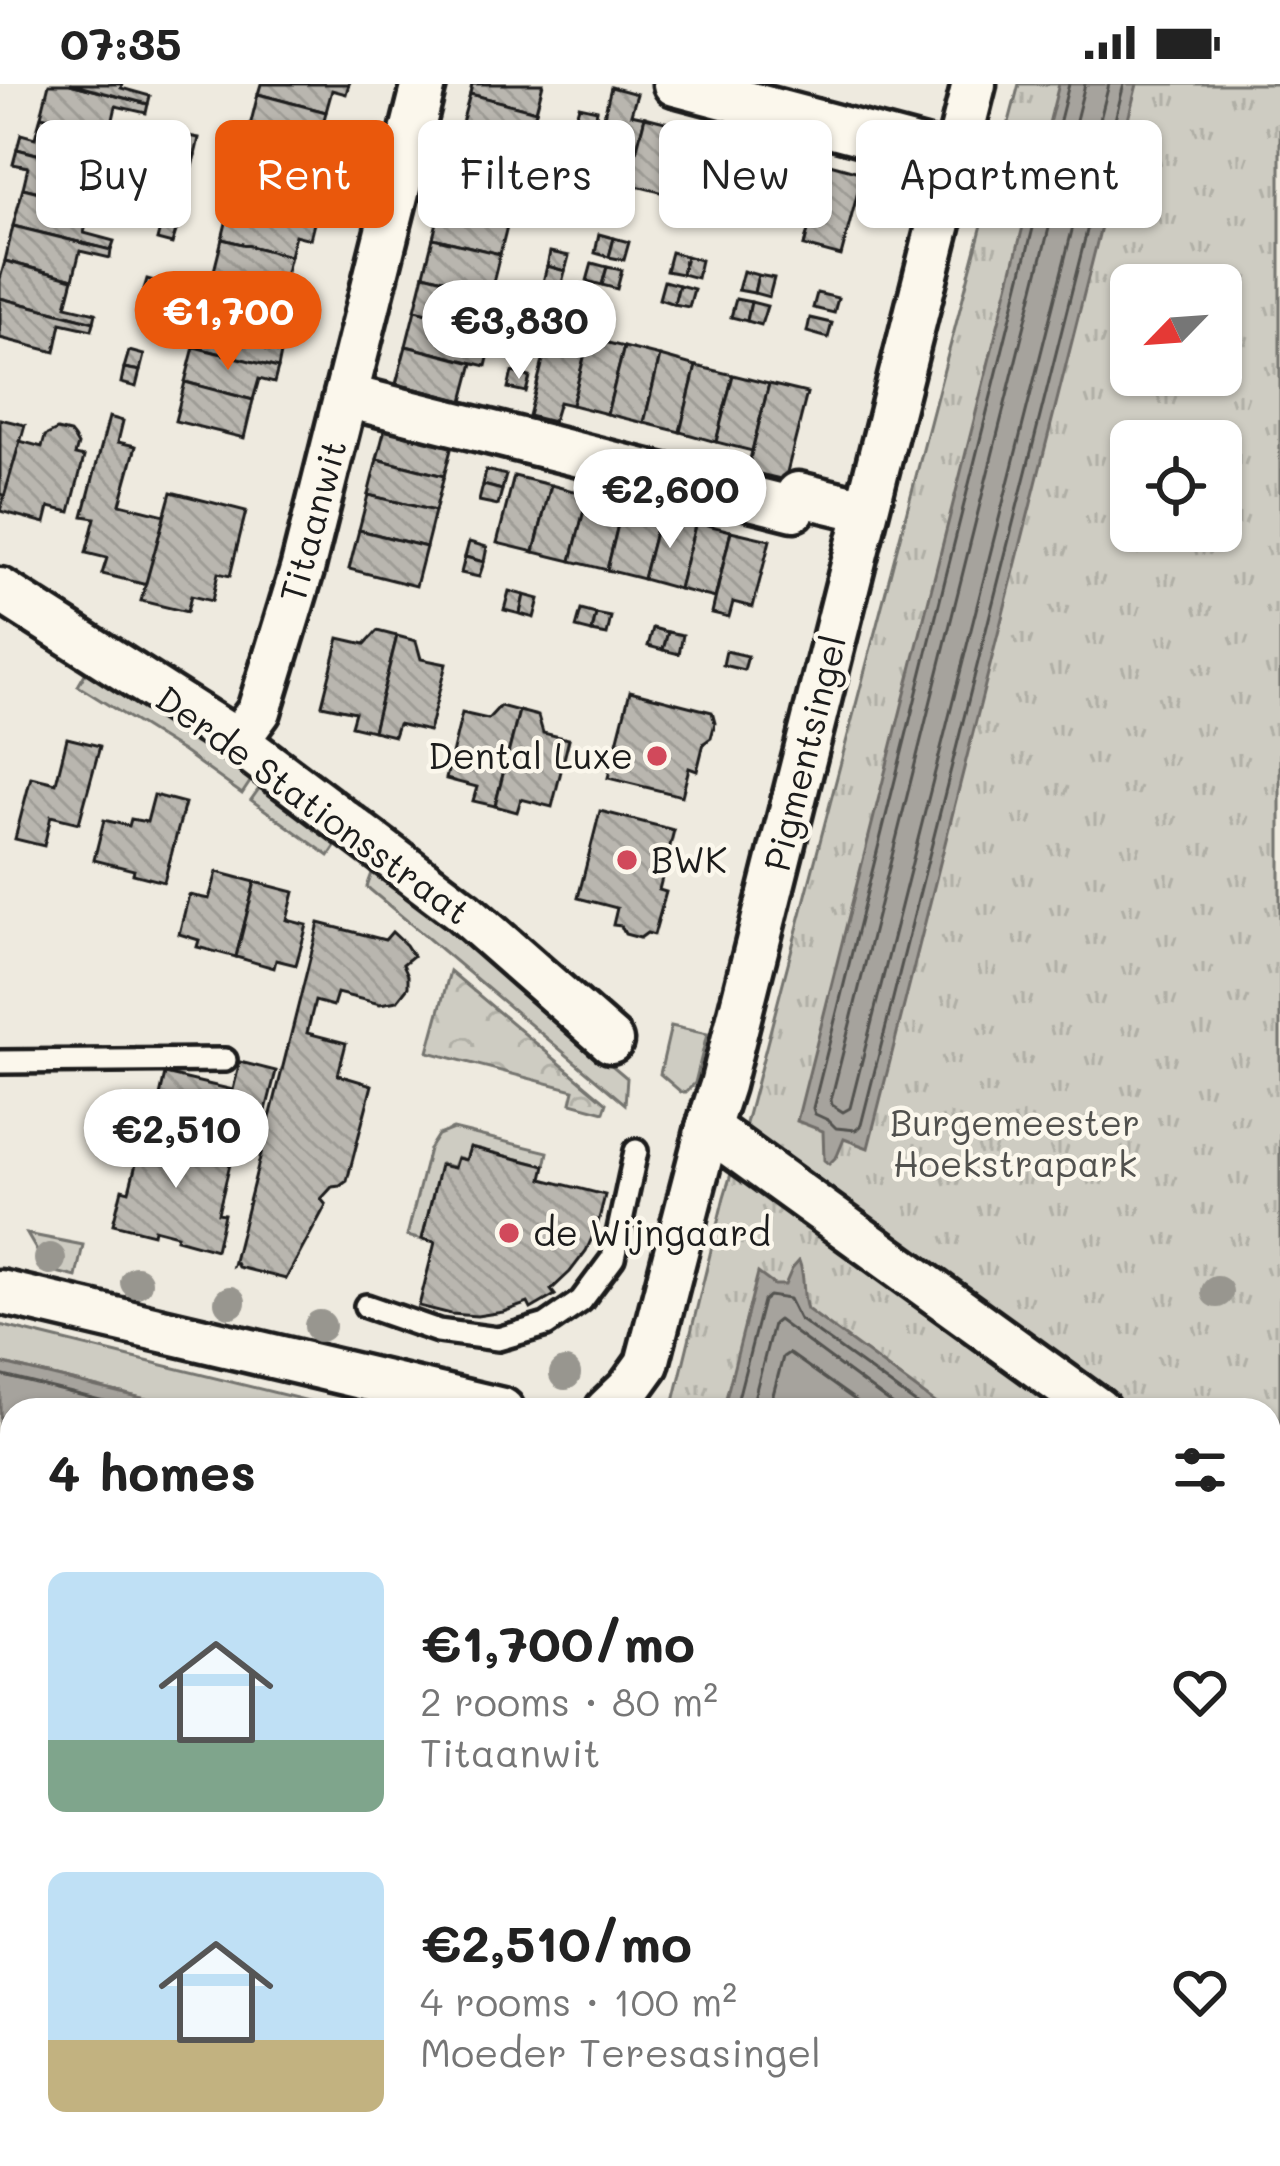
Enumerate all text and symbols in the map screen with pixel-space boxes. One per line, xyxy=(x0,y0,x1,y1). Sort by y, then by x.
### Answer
text: 07:35 xyxy=(60,13,182,71)
chip: Buy xyxy=(36,120,191,228)
chip: Rent xyxy=(215,120,394,228)
chip: Filters xyxy=(418,120,635,228)
chip: New xyxy=(659,120,832,228)
chip: Apartment xyxy=(856,120,1162,228)
north arrow xyxy=(1110,264,1242,396)
map controls xyxy=(1110,264,1242,552)
pin: €1,700 xyxy=(130,271,326,373)
pin: €3,830 xyxy=(421,280,617,382)
text: €1,700 xyxy=(162,284,294,335)
text: €3,830 xyxy=(449,293,589,344)
button: locate xyxy=(1110,420,1242,552)
street label: Titaanwit xyxy=(267,434,356,607)
pin: €2,600 xyxy=(572,449,768,551)
text: €2,600 xyxy=(600,462,740,513)
street label: Pigmentsingel xyxy=(752,630,856,875)
street label: Derde Stationsstraat xyxy=(147,674,481,934)
place label: Dental Luxe xyxy=(428,731,633,778)
marker: Dental Luxe xyxy=(644,743,670,769)
place label: BWK xyxy=(651,835,727,882)
marker: BWK xyxy=(614,847,640,873)
pin: €2,510 xyxy=(78,1089,274,1191)
park label: Burgemeester Hoekstrapark xyxy=(890,1098,1140,1186)
text: €2,510 xyxy=(111,1102,241,1153)
place label: de Wijngaard xyxy=(533,1208,771,1255)
marker: de Wijngaard xyxy=(496,1220,522,1246)
text: 4 homes xyxy=(48,1437,256,1504)
icon: filters xyxy=(1167,1437,1233,1503)
text: €1,700/mo xyxy=(420,1608,695,1675)
icon: home xyxy=(144,1620,288,1764)
icon: heart xyxy=(1167,1659,1233,1725)
text: 2 rooms · 80 m² xyxy=(420,1675,718,1726)
text: Titaanwit xyxy=(420,1726,600,1777)
text: €2,510/mo xyxy=(420,1908,692,1975)
icon: home xyxy=(144,1920,288,2064)
icon: heart xyxy=(1167,1959,1233,2025)
text: 4 rooms · 100 m² xyxy=(420,1975,737,2026)
text: Moeder Teresasingel xyxy=(420,2026,821,2077)

